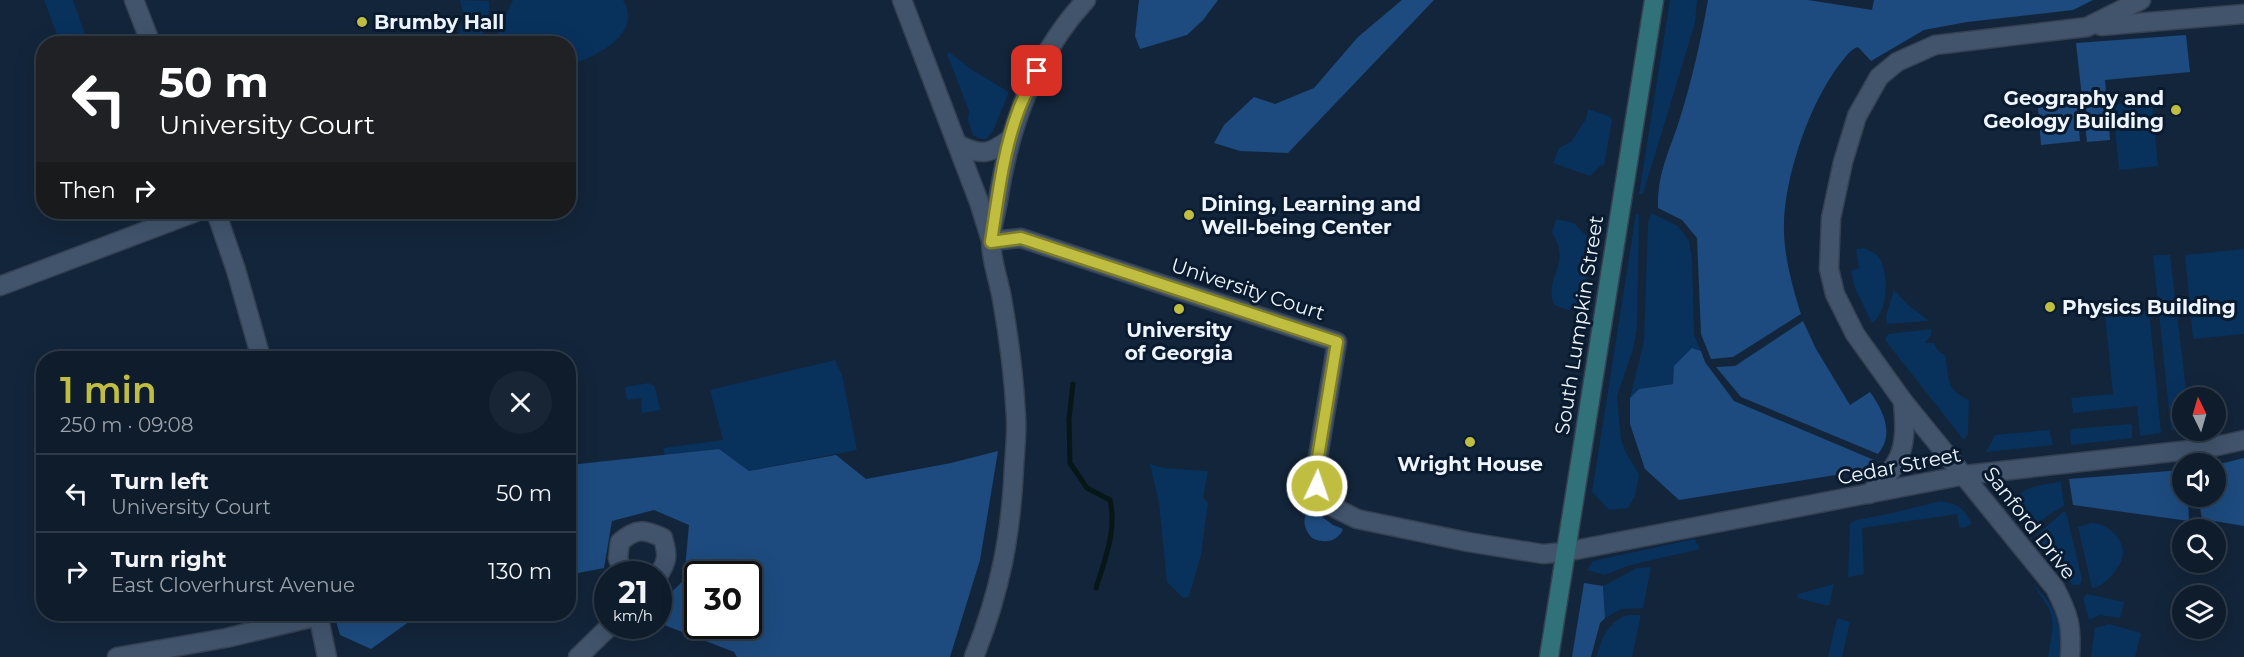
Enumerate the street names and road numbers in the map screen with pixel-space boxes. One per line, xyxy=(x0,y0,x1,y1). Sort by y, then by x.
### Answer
street label: South Lumpkin Street xyxy=(1550,214,1608,436)
street label: University Court xyxy=(1168,253,1328,325)
street label: Cedar Street xyxy=(1835,442,1963,490)
street label: Sanford Drive xyxy=(1979,462,2081,584)

